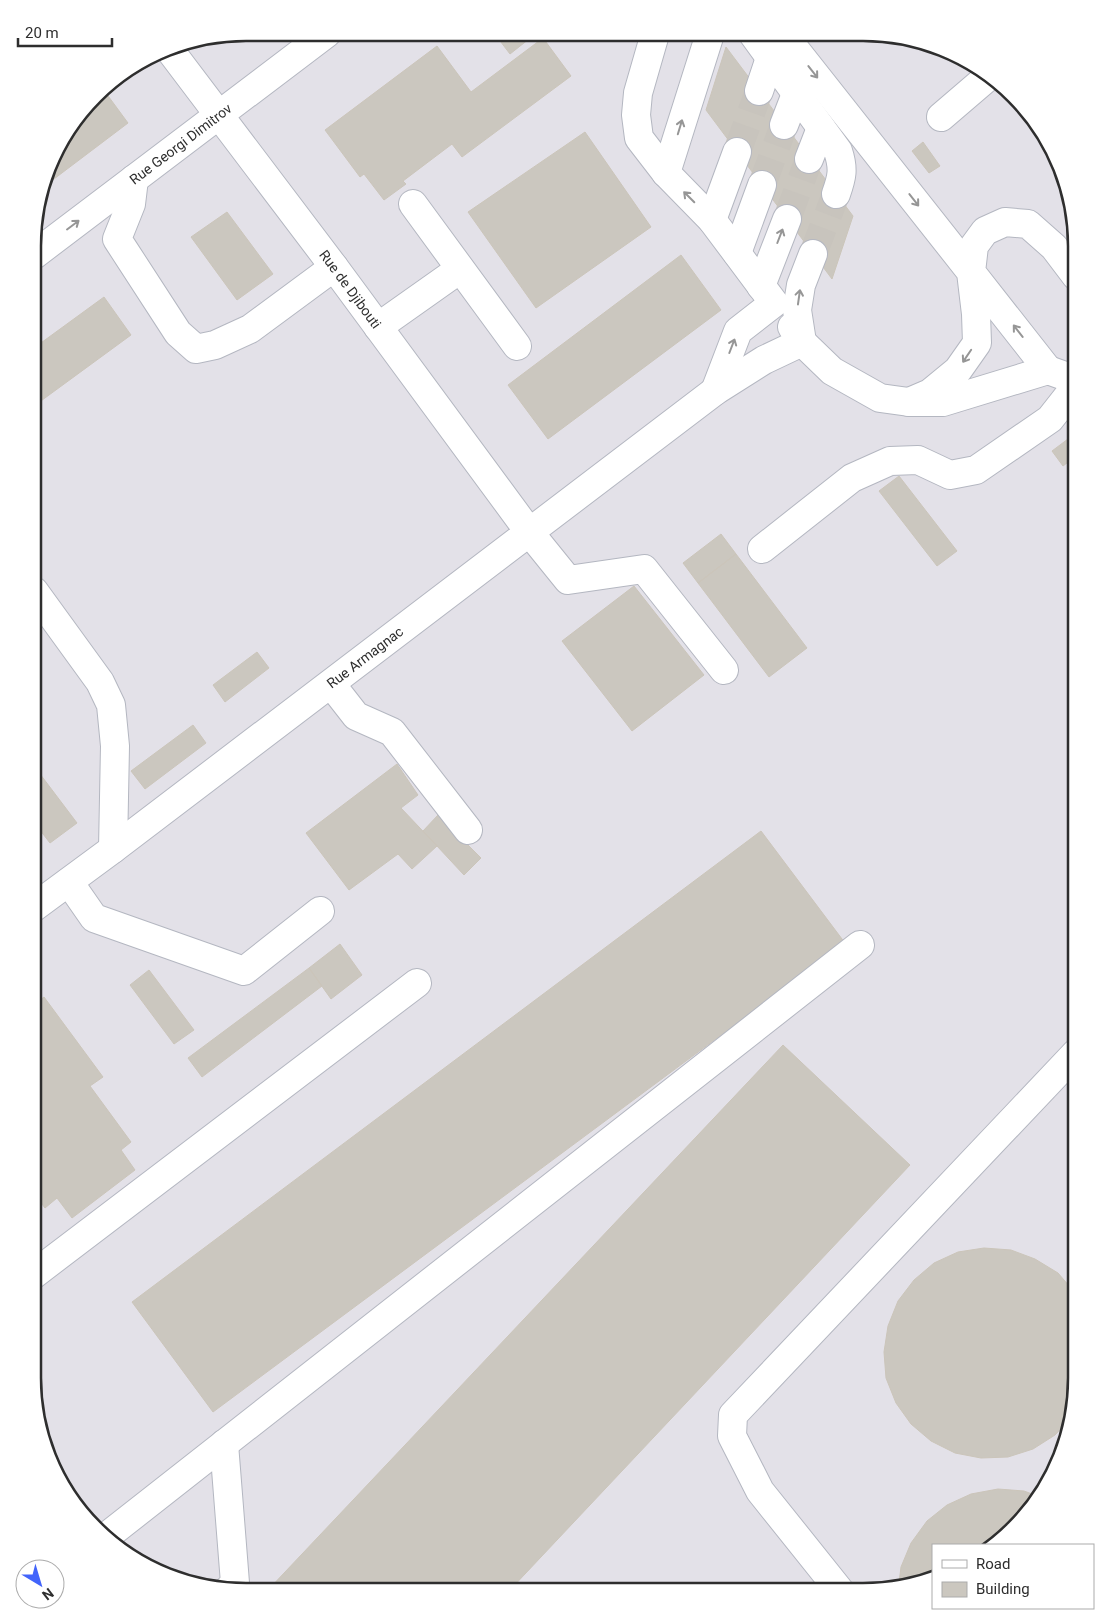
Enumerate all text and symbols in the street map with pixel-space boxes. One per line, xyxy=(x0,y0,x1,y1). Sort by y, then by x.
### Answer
scale bar xyxy=(18,15,111,47)
text: 20 m xyxy=(25,24,59,42)
one-way arrow xyxy=(808,65,819,78)
street label: Rue Georgi Dimitrov xyxy=(126,100,235,188)
one-way arrow xyxy=(676,119,686,135)
one-way arrow xyxy=(683,190,695,203)
one-way arrow xyxy=(908,193,919,206)
one-way arrow xyxy=(66,220,79,231)
one-way arrow xyxy=(776,229,785,244)
street label: Rue de Djibouti xyxy=(316,247,385,332)
one-way arrow xyxy=(794,289,804,305)
one-way arrow xyxy=(1012,325,1023,338)
one-way arrow xyxy=(728,339,738,354)
one-way arrow xyxy=(962,349,972,363)
street label: Rue Armagnac xyxy=(324,623,406,691)
legend xyxy=(932,1544,1094,1609)
text: Road xyxy=(976,1555,1010,1573)
north arrow xyxy=(15,1559,65,1609)
text: Building xyxy=(976,1580,1030,1598)
text: N xyxy=(39,1585,57,1604)

